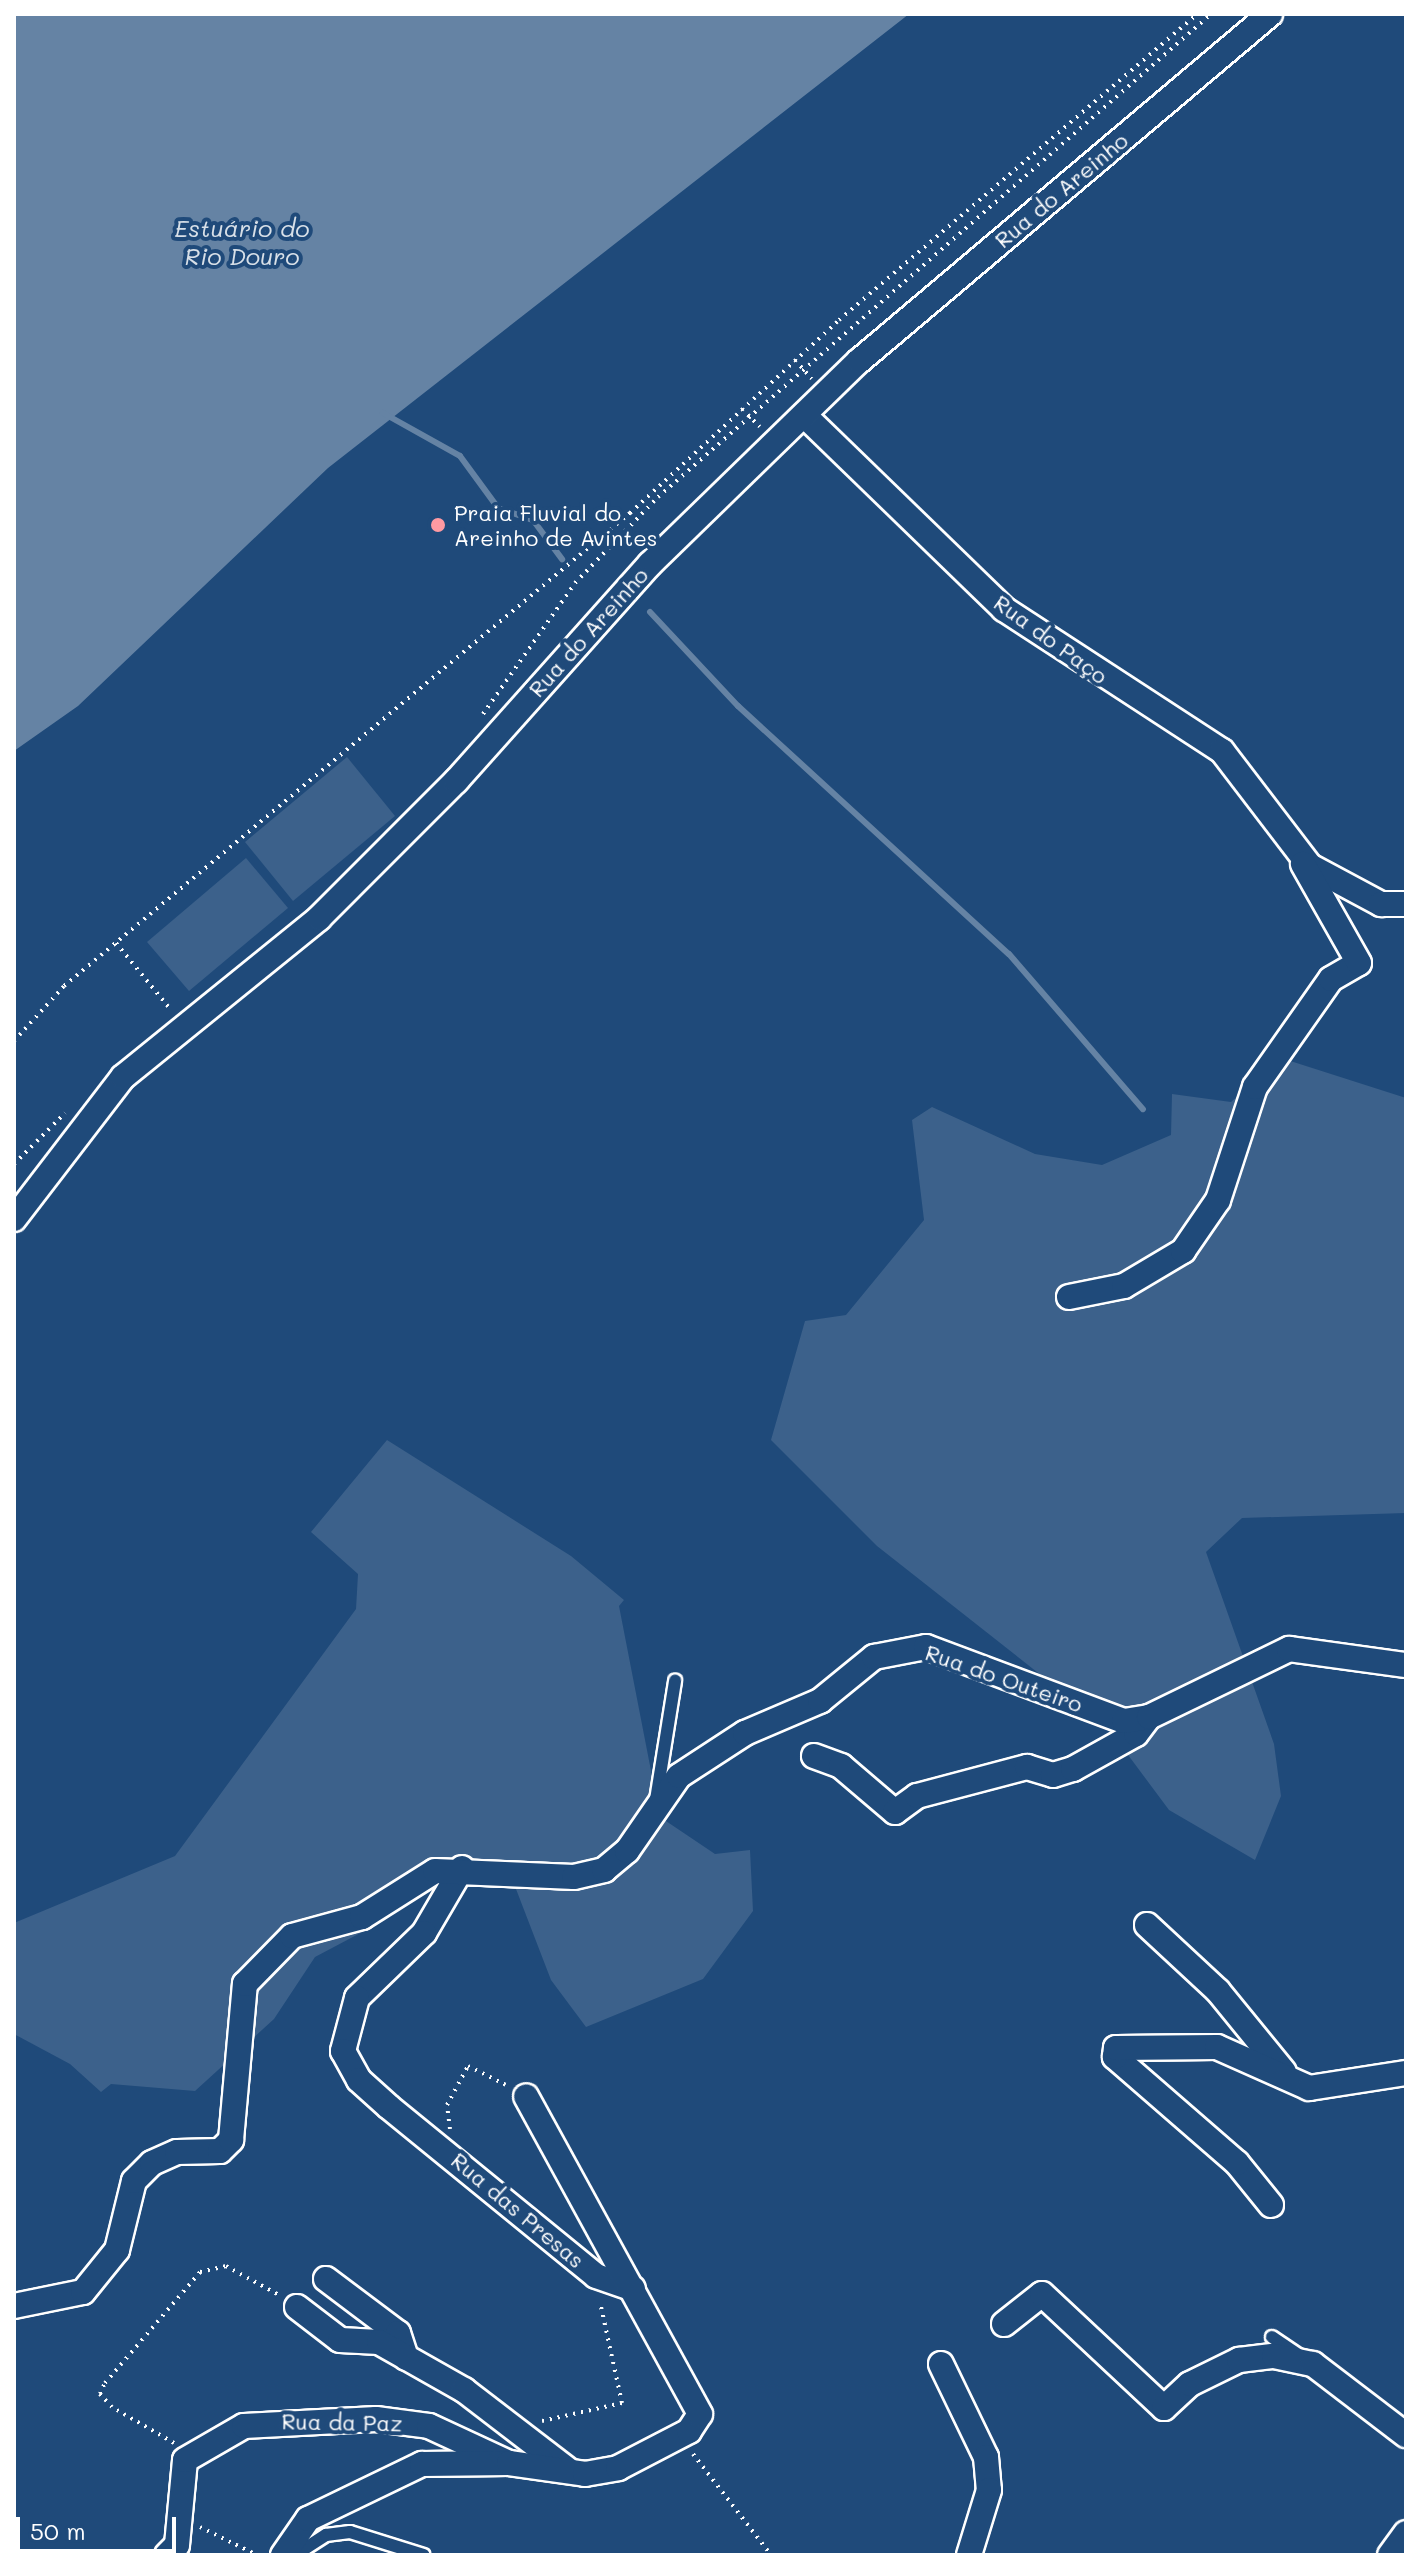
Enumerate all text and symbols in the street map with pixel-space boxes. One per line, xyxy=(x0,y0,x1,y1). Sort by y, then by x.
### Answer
street label: Rua do Areinho xyxy=(989,127,1133,253)
water label: Estuário do Rio Douro xyxy=(175,214,309,270)
place label: Praia Fluvial do Areinho de Avintes xyxy=(454,499,657,550)
marker: Praia Fluvial do Areinho de Avintes xyxy=(429,516,447,534)
street label: Rua do Areinho xyxy=(523,562,653,702)
street label: Rua do Paço xyxy=(989,589,1113,689)
street label: Rua do Outeiro xyxy=(922,1639,1086,1717)
street label: Rua das Presas xyxy=(446,2147,590,2273)
street label: Rua da Paz xyxy=(281,2408,403,2436)
scale bar xyxy=(20,2501,180,2551)
text: 50 m xyxy=(30,2515,86,2546)

